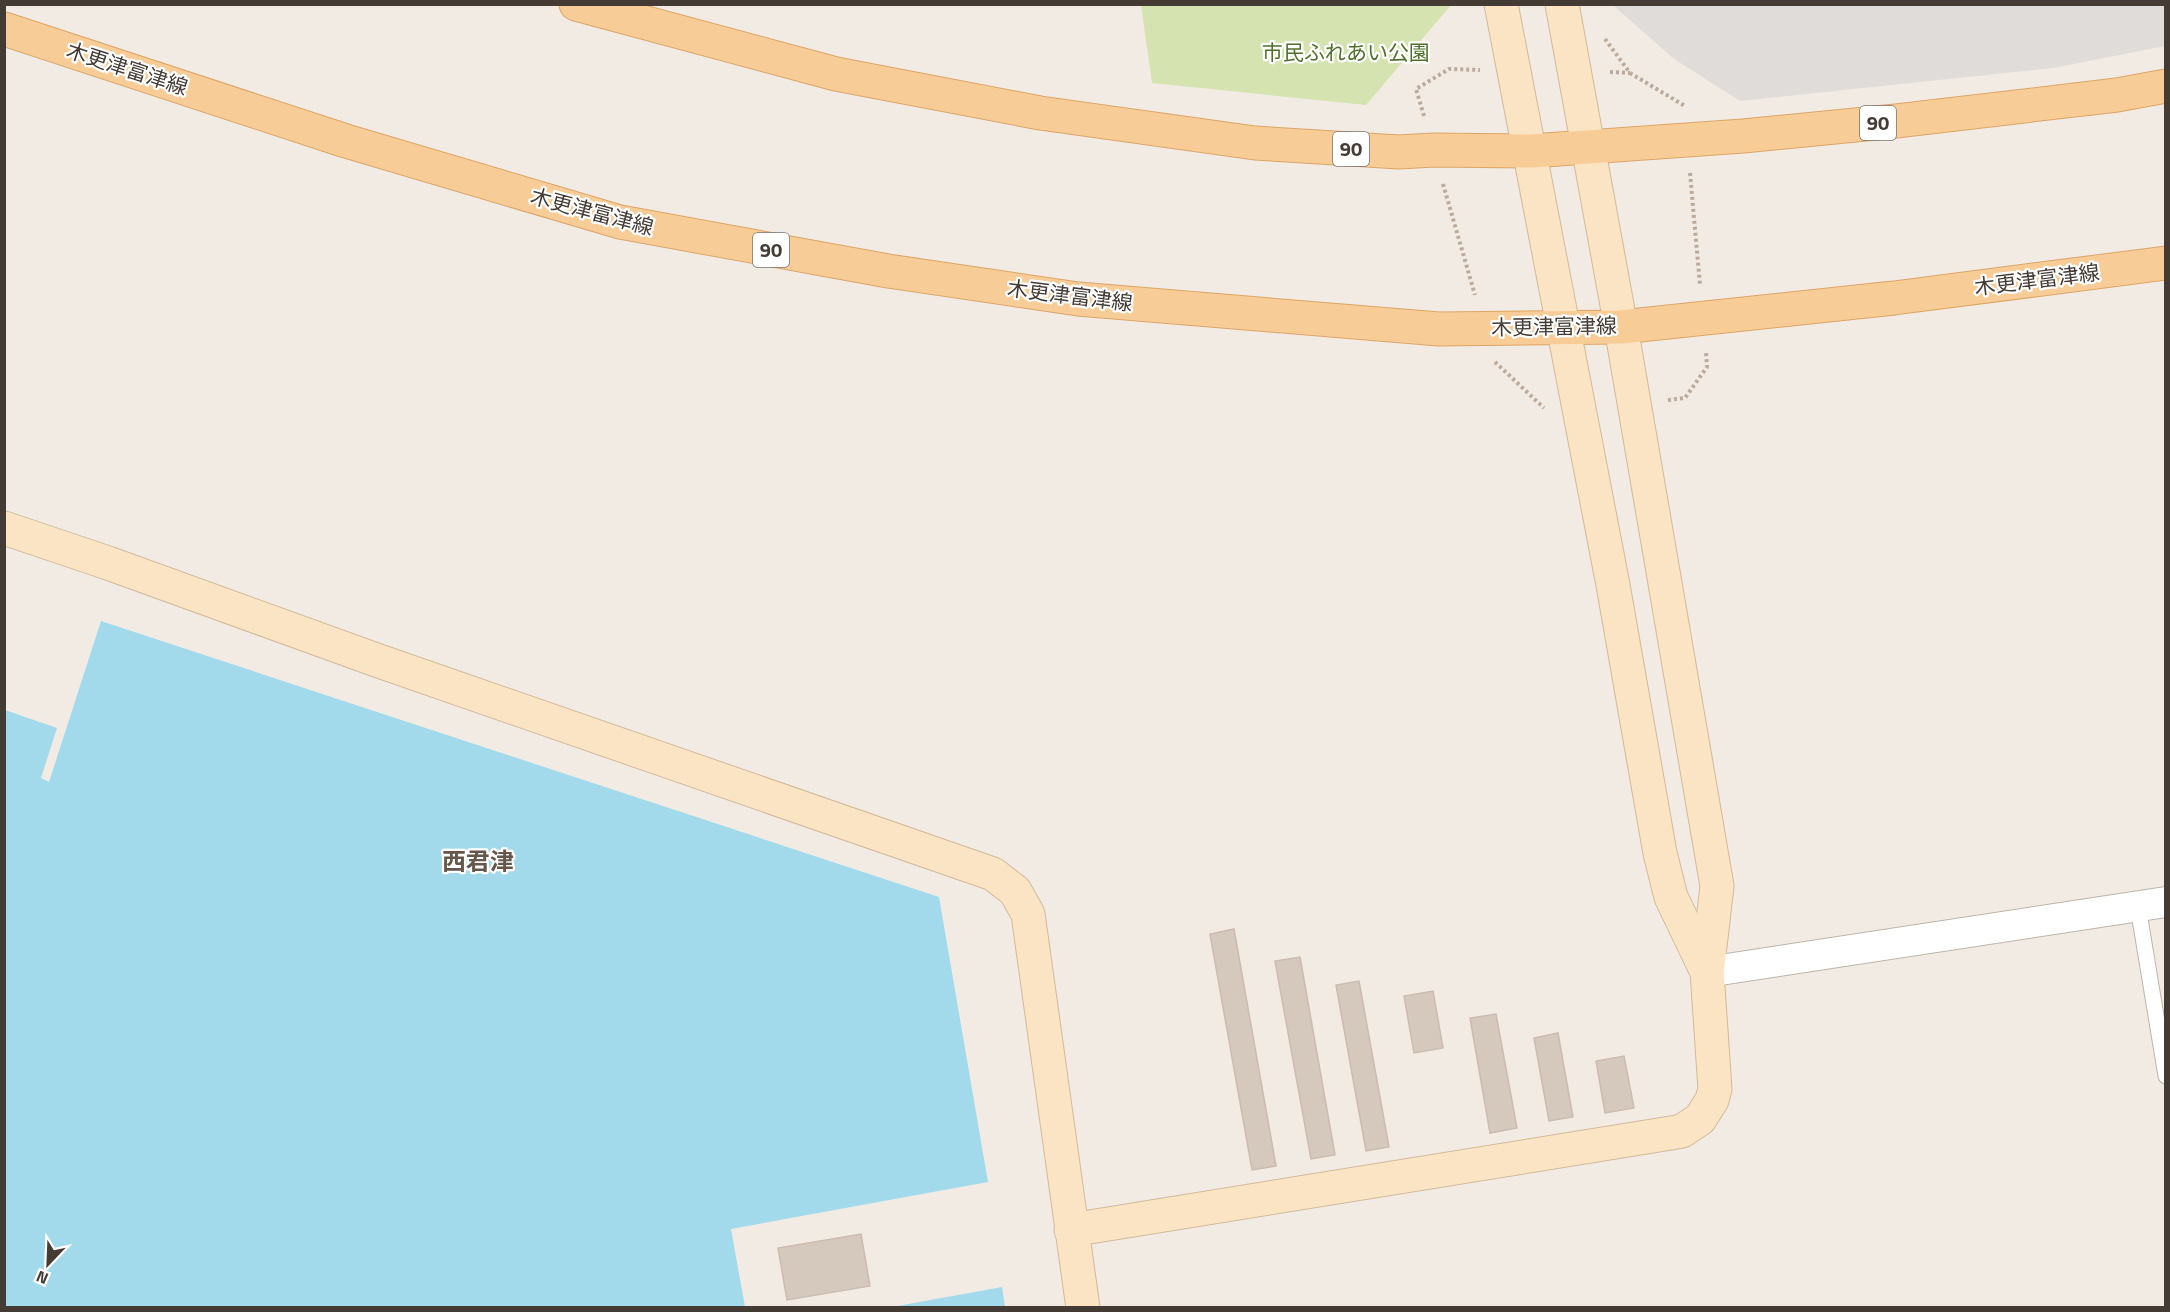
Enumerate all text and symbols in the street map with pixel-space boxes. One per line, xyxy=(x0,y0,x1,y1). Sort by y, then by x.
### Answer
street label: 木更津富津線 xyxy=(62,33,192,103)
park label: 市民ふれあい公園 xyxy=(1262,36,1430,68)
road number: 90 xyxy=(1860,106,1896,140)
road number: 90 xyxy=(1333,132,1369,166)
street label: 木更津富津線 xyxy=(527,179,657,243)
road number: 90 xyxy=(753,233,789,267)
street label: 木更津富津線 xyxy=(1972,255,2101,303)
street label: 木更津富津線 xyxy=(1006,271,1135,319)
street label: 木更津富津線 xyxy=(1491,309,1617,343)
district label: 西君津 xyxy=(442,843,514,879)
north arrow xyxy=(18,1234,78,1294)
text: N xyxy=(32,1265,52,1291)

